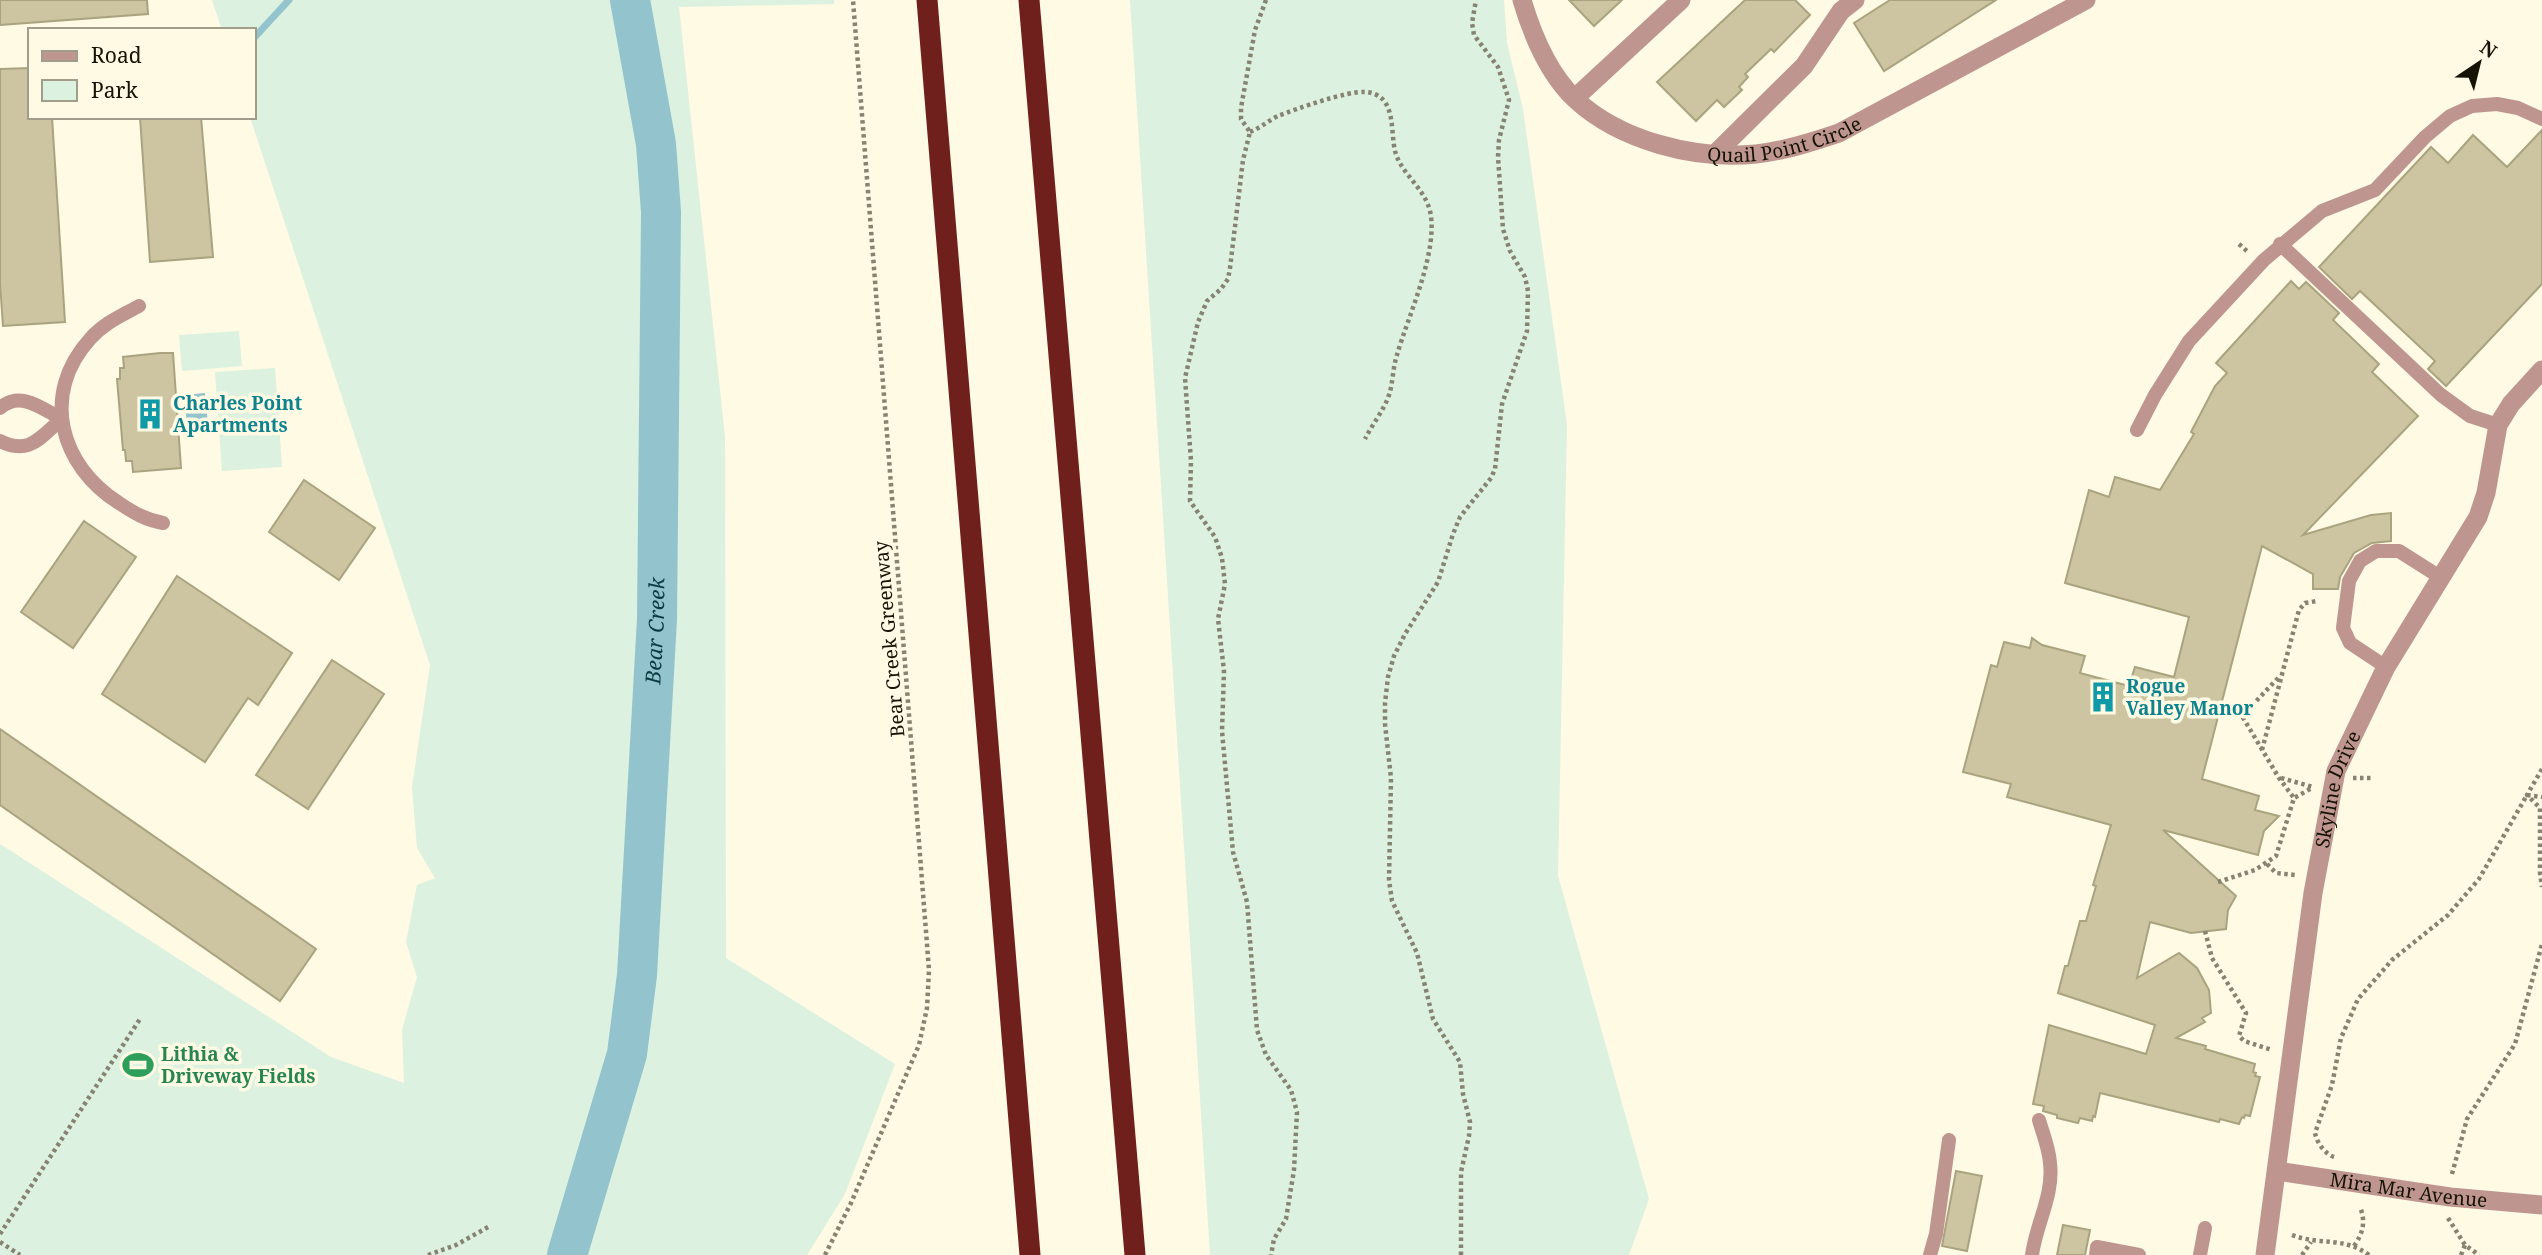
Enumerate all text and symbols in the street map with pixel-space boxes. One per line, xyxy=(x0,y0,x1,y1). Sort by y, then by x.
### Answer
legend xyxy=(28,28,256,119)
north arrow xyxy=(2444,28,2514,98)
text: N xyxy=(2475,34,2502,64)
text: Road xyxy=(91,41,142,69)
text: Park xyxy=(91,76,138,104)
street label: Quail Point Circle xyxy=(1706,110,1866,168)
place label: Charles Point Apartments xyxy=(173,390,303,438)
building icon: Charles Point Apartments xyxy=(133,397,167,431)
street label: Bear Creek Greenway xyxy=(867,540,911,738)
water label: Bear Creek xyxy=(638,576,670,686)
place label: Rogue Valley Manor xyxy=(2126,673,2254,721)
building icon: Rogue Valley Manor xyxy=(2086,680,2120,714)
street label: Skyline Drive xyxy=(2309,726,2367,850)
place label: Lithia & Driveway Fields xyxy=(161,1041,315,1089)
sports icon: Lithia & Driveway Fields xyxy=(121,1048,155,1082)
street label: Mira Mar Avenue xyxy=(2328,1166,2488,1213)

